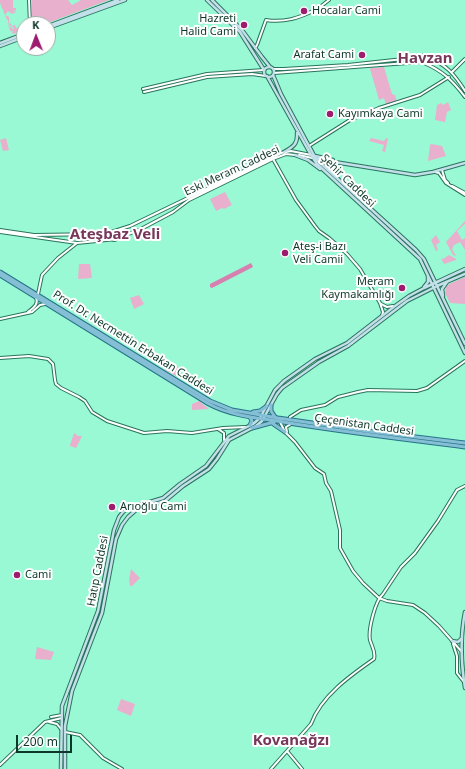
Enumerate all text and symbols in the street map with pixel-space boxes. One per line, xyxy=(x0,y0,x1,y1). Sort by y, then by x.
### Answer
place label: Hocalar Cami xyxy=(312,4,381,18)
marker: Hocalar Cami xyxy=(299,6,309,16)
place label: Hazreti Halid Cami xyxy=(180,12,236,38)
north arrow xyxy=(16,16,56,56)
text: K xyxy=(32,17,40,32)
marker: Hazreti Halid Cami xyxy=(239,20,249,30)
place label: Arafat Cami xyxy=(293,48,354,62)
marker: Arafat Cami xyxy=(357,50,367,60)
district label: Havzan xyxy=(397,50,453,68)
place label: Kayımkaya Cami xyxy=(338,107,423,121)
marker: Kayımkaya Cami xyxy=(325,109,335,119)
street label: Eski Meram Caddesi xyxy=(182,143,282,199)
street label: Şehir Caddesi xyxy=(318,152,378,210)
district label: Ateşbaz Veli xyxy=(70,226,160,244)
place label: Ateş-i Bazı Veli Camii xyxy=(293,240,346,266)
marker: Ateş-i Bazı Veli Camii xyxy=(280,248,290,258)
place label: Meram Kaymakamlığı xyxy=(321,275,394,301)
marker: Meram Kaymakamlığı xyxy=(397,283,407,293)
street label: Prof. Dr. Necmettin Erbakan Caddesi xyxy=(50,288,216,398)
street label: Çeçenistan Caddesi xyxy=(313,411,415,439)
place label: Arıoğlu Cami xyxy=(120,500,187,514)
marker: Arıoğlu Cami xyxy=(107,502,117,512)
street label: Hatıp Caddesi xyxy=(85,535,111,607)
place label: Cami xyxy=(25,568,51,582)
marker: Cami xyxy=(12,570,22,580)
scale bar xyxy=(18,727,74,753)
district label: Kovanağzı xyxy=(253,732,329,750)
text: 200 m xyxy=(23,733,58,750)

